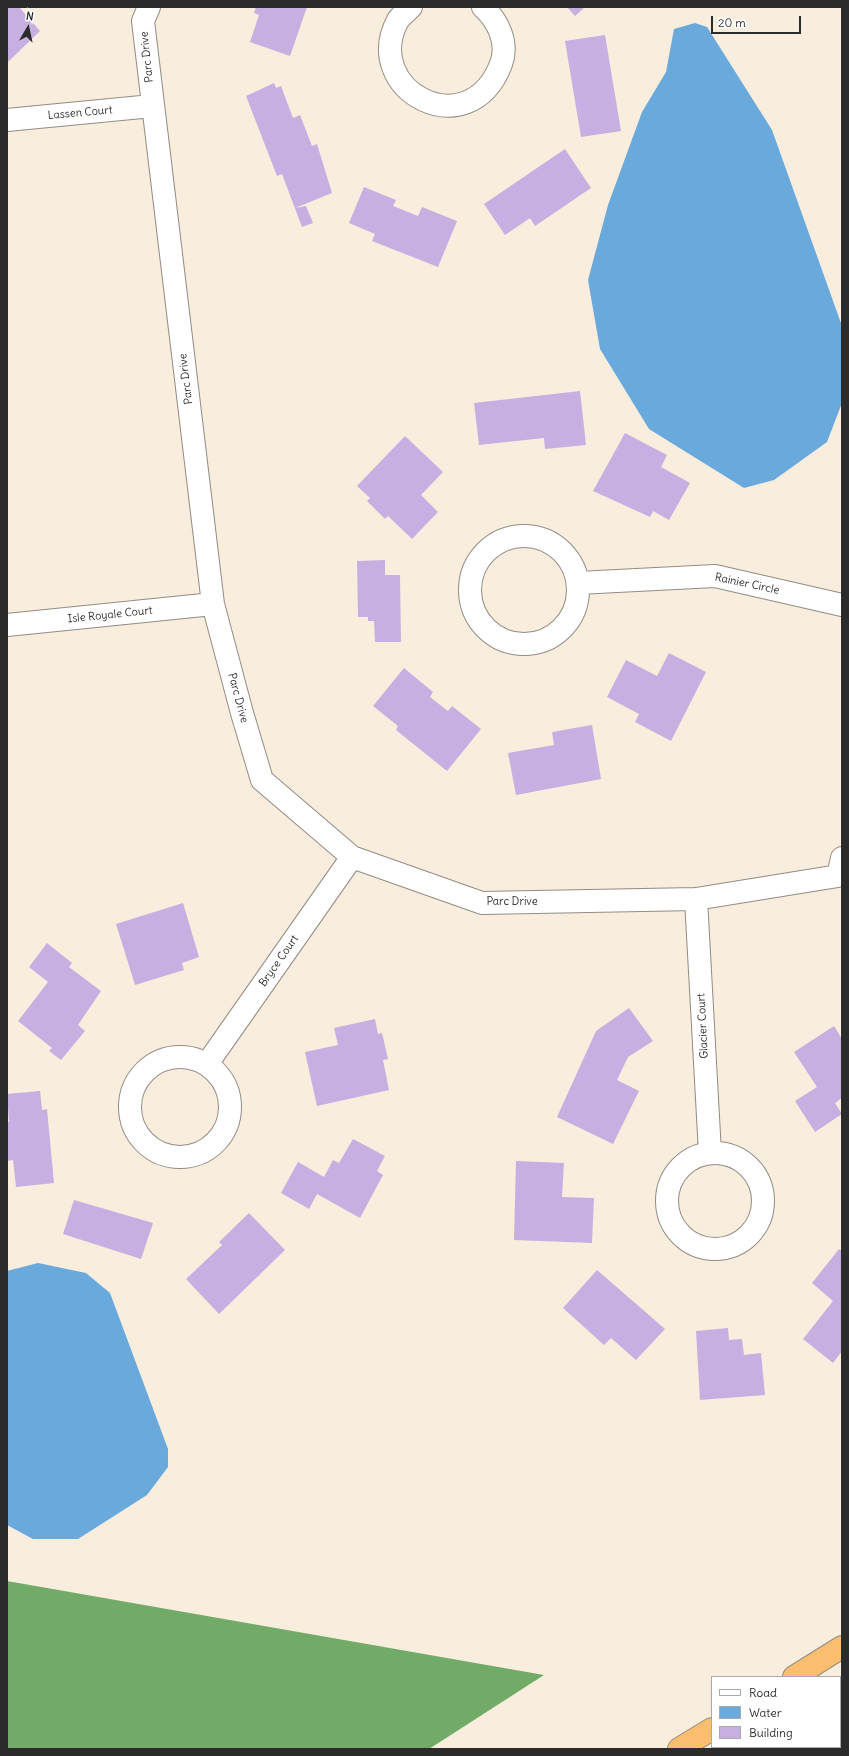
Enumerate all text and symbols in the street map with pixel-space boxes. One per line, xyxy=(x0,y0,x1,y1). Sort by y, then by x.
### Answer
north arrow xyxy=(8,8,48,48)
scale bar xyxy=(713,8,803,34)
text: N xyxy=(25,9,35,24)
text: 20 m xyxy=(718,15,746,30)
street label: Parc Drive xyxy=(138,31,156,83)
street label: Lassen Court xyxy=(47,104,113,122)
street label: Parc Drive xyxy=(176,353,196,405)
street label: Rainier Circle xyxy=(714,571,780,597)
street label: Isle Royale Court xyxy=(67,604,153,626)
street label: Parc Drive xyxy=(225,672,251,724)
street label: Parc Drive xyxy=(486,895,538,909)
street label: Bryce Court xyxy=(256,933,302,989)
street label: Glacier Court xyxy=(695,993,711,1059)
legend xyxy=(711,1676,841,1748)
text: Road xyxy=(749,1685,777,1700)
text: Water xyxy=(749,1705,782,1720)
text: Building xyxy=(749,1725,793,1740)

